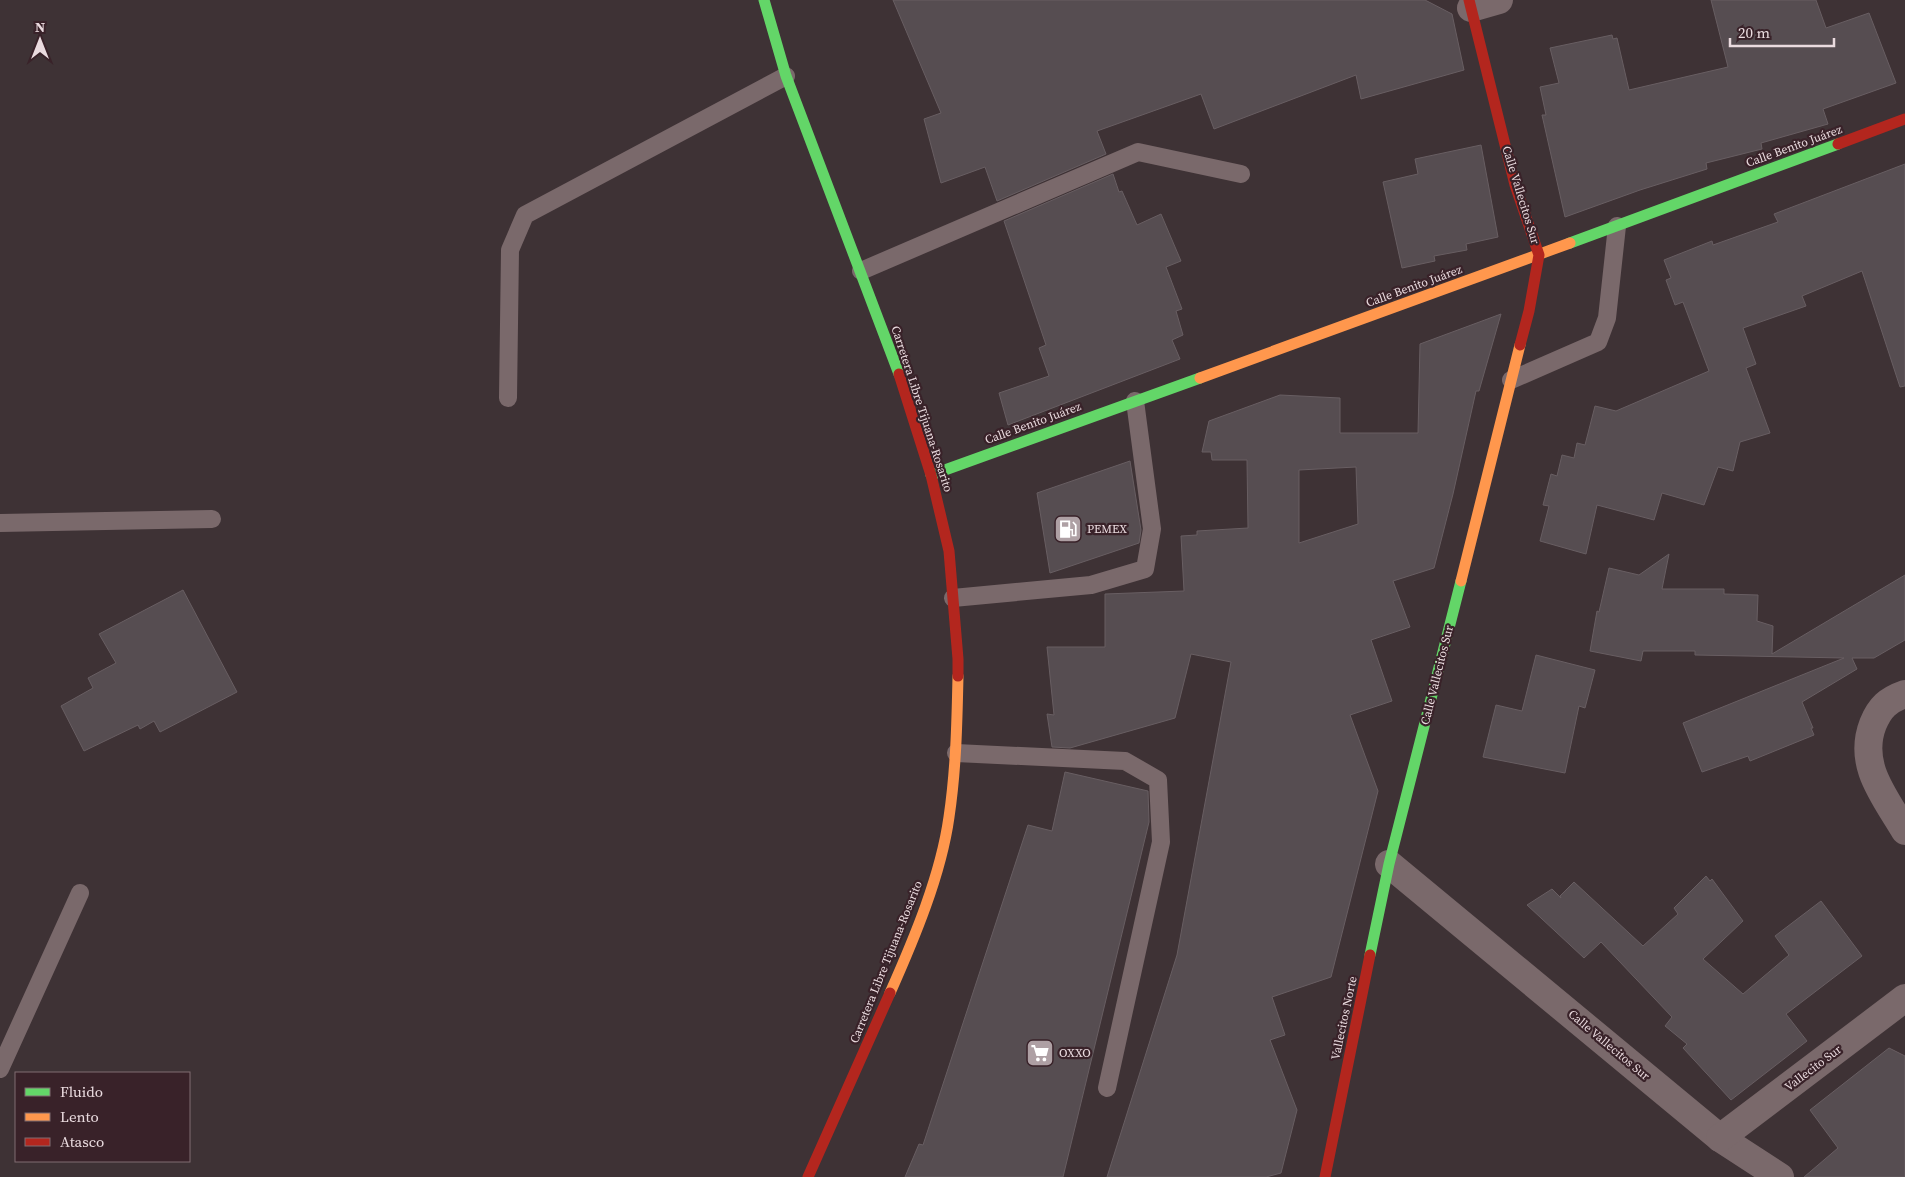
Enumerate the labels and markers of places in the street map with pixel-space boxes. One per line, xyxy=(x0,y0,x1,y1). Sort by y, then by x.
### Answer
fuel station icon: PEMEX xyxy=(1053,514,1083,544)
place label: PEMEX xyxy=(1087,521,1127,537)
supermarket icon: OXXO xyxy=(1025,1038,1055,1068)
place label: OXXO xyxy=(1059,1045,1091,1061)

